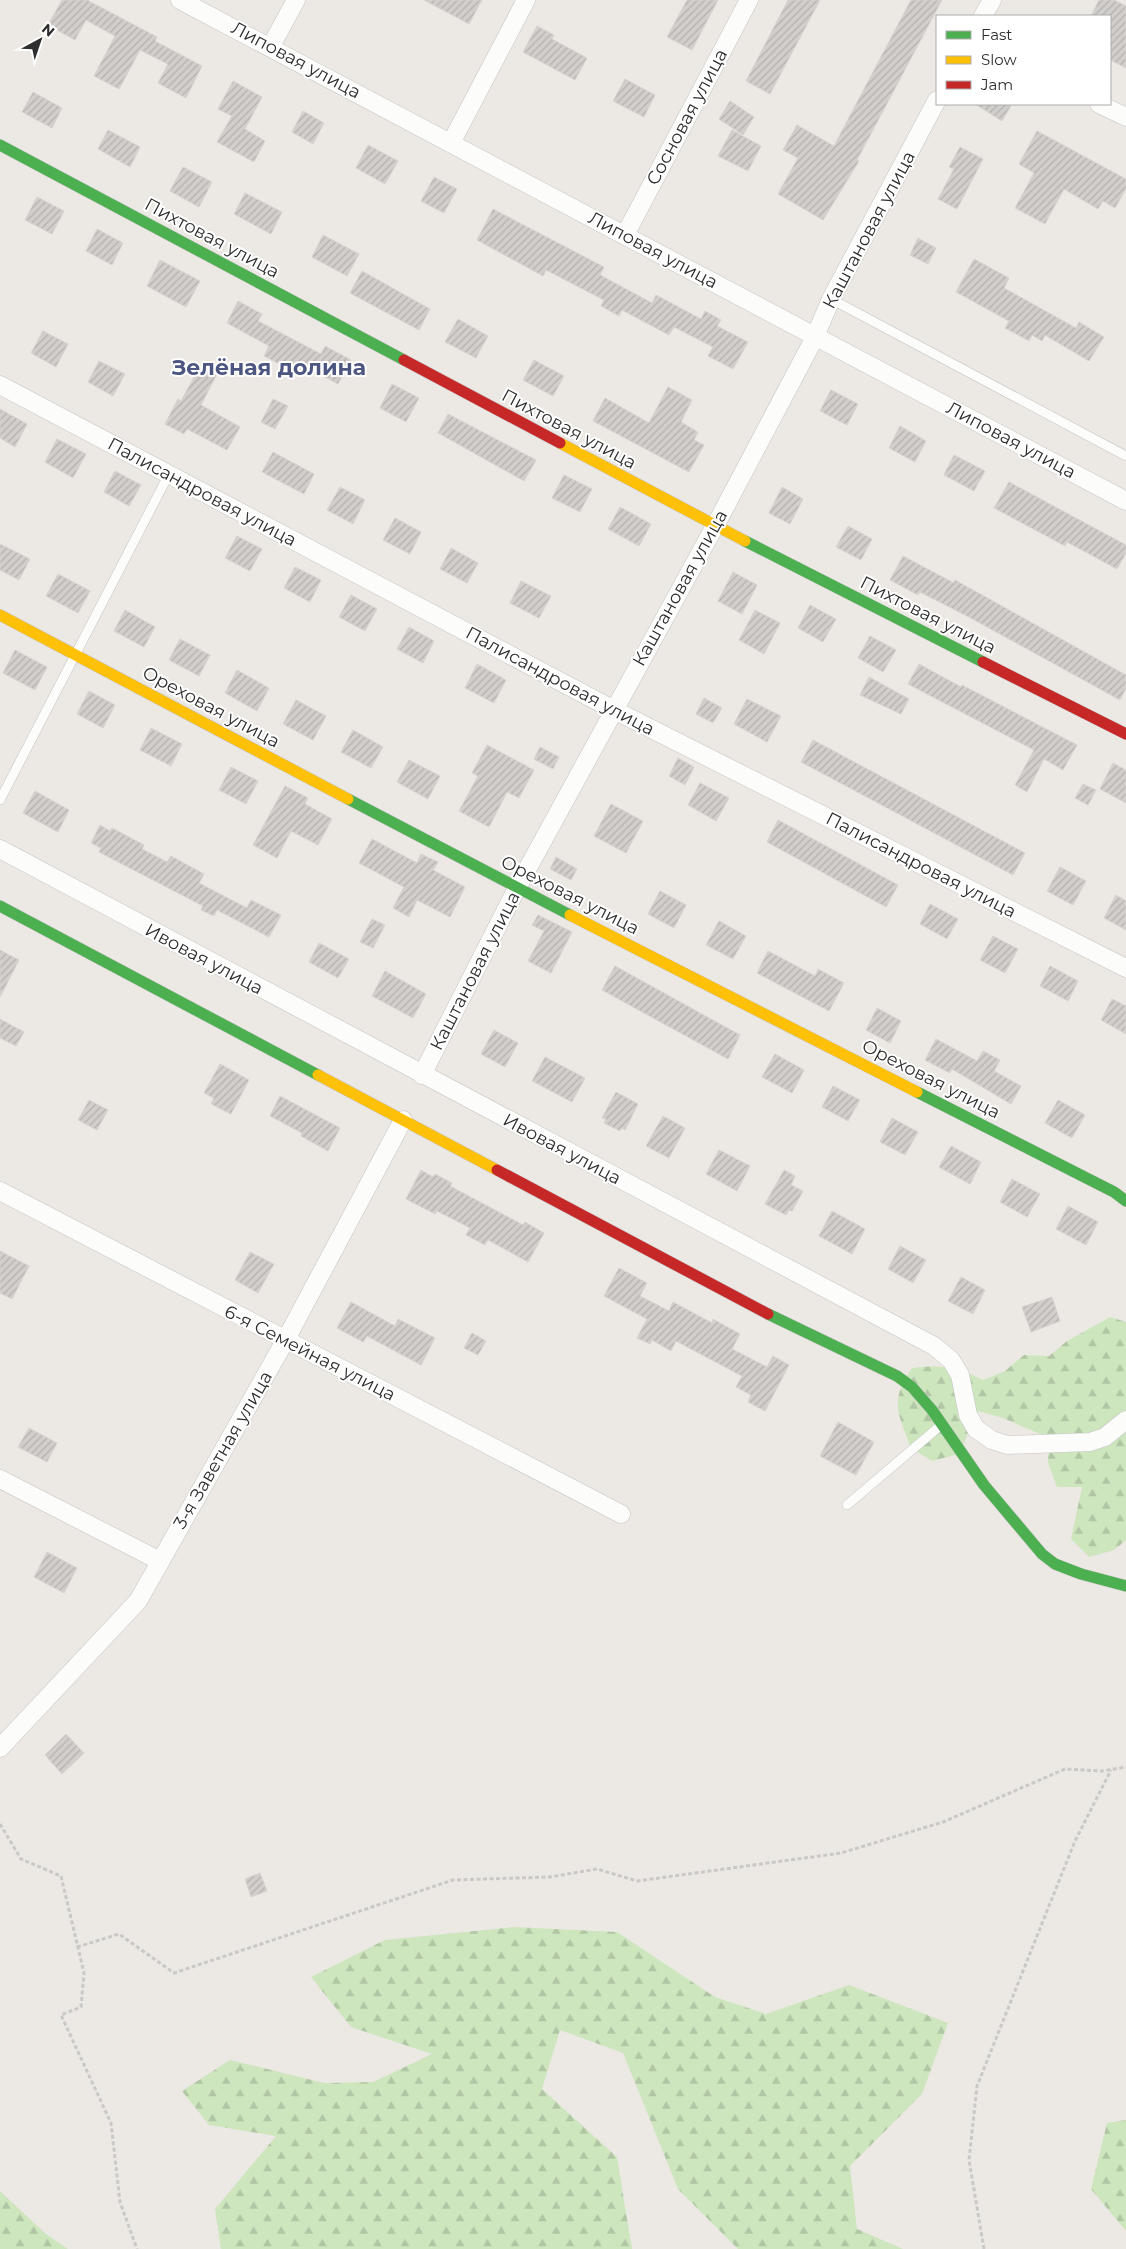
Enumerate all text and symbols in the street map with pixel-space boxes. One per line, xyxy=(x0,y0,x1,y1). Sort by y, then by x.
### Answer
north arrow xyxy=(15,15,65,65)
legend xyxy=(936,15,1111,105)
street label: Липовая улица xyxy=(228,17,364,103)
text: N xyxy=(38,20,58,41)
text: Fast xyxy=(981,25,1012,44)
street label: Сосновая улица xyxy=(642,45,732,189)
text: Slow xyxy=(981,50,1017,69)
text: Jam xyxy=(980,75,1013,94)
street label: Каштановая улица xyxy=(818,147,920,313)
street label: Пихтовая улица xyxy=(141,193,283,283)
street label: Липовая улица xyxy=(585,207,721,293)
district label: Зелёная долина xyxy=(171,354,366,381)
street label: Пихтовая улица xyxy=(498,384,640,474)
street label: Липовая улица xyxy=(943,397,1079,483)
street label: Палисандровая улица xyxy=(104,433,300,551)
street label: Каштановая улица xyxy=(628,506,732,670)
street label: Пихтовая улица xyxy=(856,571,1000,659)
street label: Палисандровая улица xyxy=(462,622,658,740)
street label: Ореховая улица xyxy=(139,662,283,752)
street label: Палисандровая улица xyxy=(822,807,1020,923)
street label: Ореховая улица xyxy=(497,851,643,939)
street label: Каштановая улица xyxy=(425,888,525,1054)
street label: Ивовая улица xyxy=(141,919,267,999)
street label: Ореховая улица xyxy=(858,1035,1004,1123)
street label: Ивовая улица xyxy=(499,1109,625,1189)
street label: 6-я Семейная улица xyxy=(221,1300,399,1406)
street label: 3-я Заветная улица xyxy=(169,1367,277,1533)

